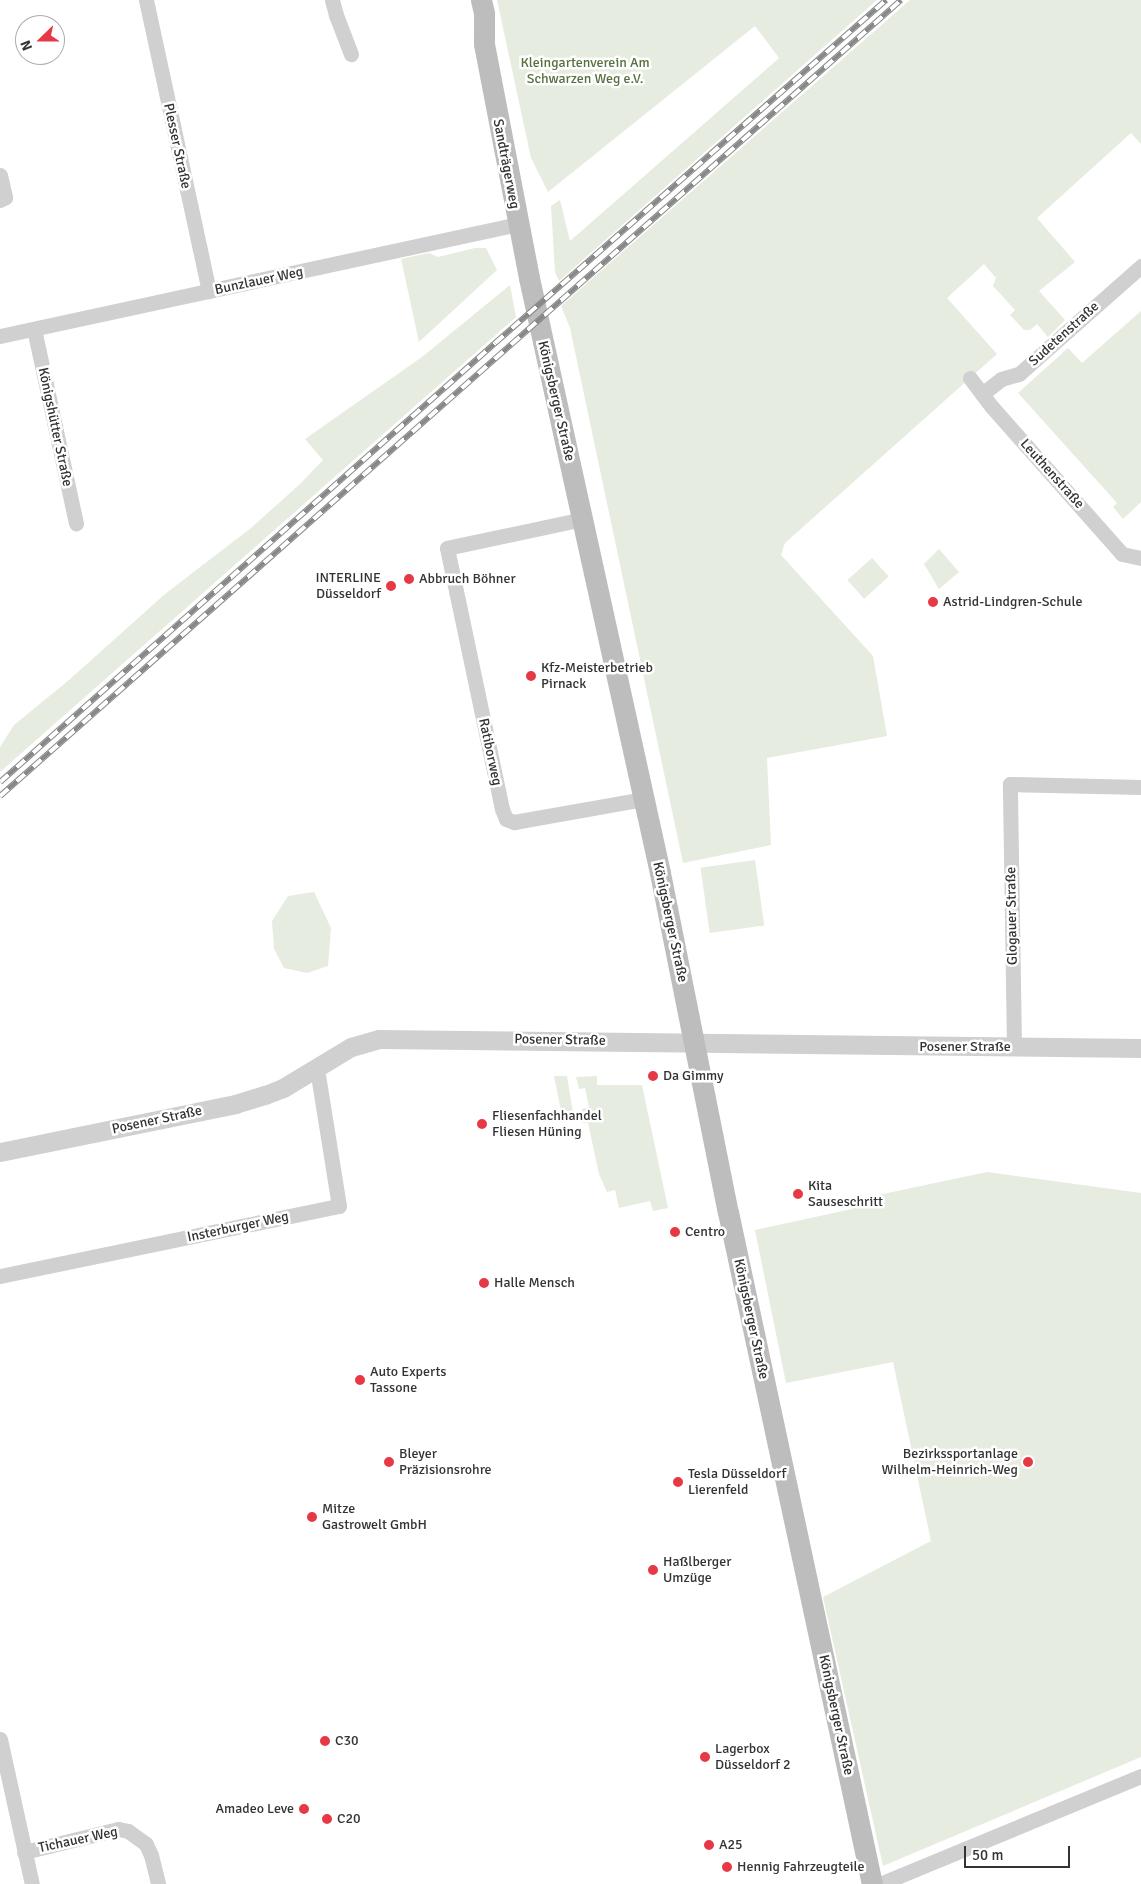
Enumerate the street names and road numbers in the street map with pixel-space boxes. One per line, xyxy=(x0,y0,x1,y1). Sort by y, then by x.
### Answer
street label: Plesser Straße xyxy=(160,102,194,190)
street label: Sandträgerweg xyxy=(489,118,523,210)
street label: Bunzlauer Weg xyxy=(213,263,305,299)
street label: Sudetenstraße xyxy=(1026,298,1102,370)
street label: Königsberger Straße xyxy=(534,339,578,463)
street label: Königshütter Straße xyxy=(34,366,76,488)
street label: Leuthenstraße xyxy=(1016,436,1088,512)
street label: Ratiborweg xyxy=(475,717,505,787)
street label: Königsberger Straße xyxy=(649,860,691,984)
street label: Glogauer Straße xyxy=(1003,867,1021,965)
street label: Posener Straße xyxy=(514,1031,606,1049)
street label: Posener Straße xyxy=(919,1039,1011,1055)
street label: Posener Straße xyxy=(111,1102,203,1138)
street label: Insterburger Weg xyxy=(186,1208,290,1246)
street label: Königsberger Straße xyxy=(730,1257,772,1381)
street label: Königsberger Straße xyxy=(815,1653,857,1777)
street label: Tichauer Weg xyxy=(37,1823,119,1857)

